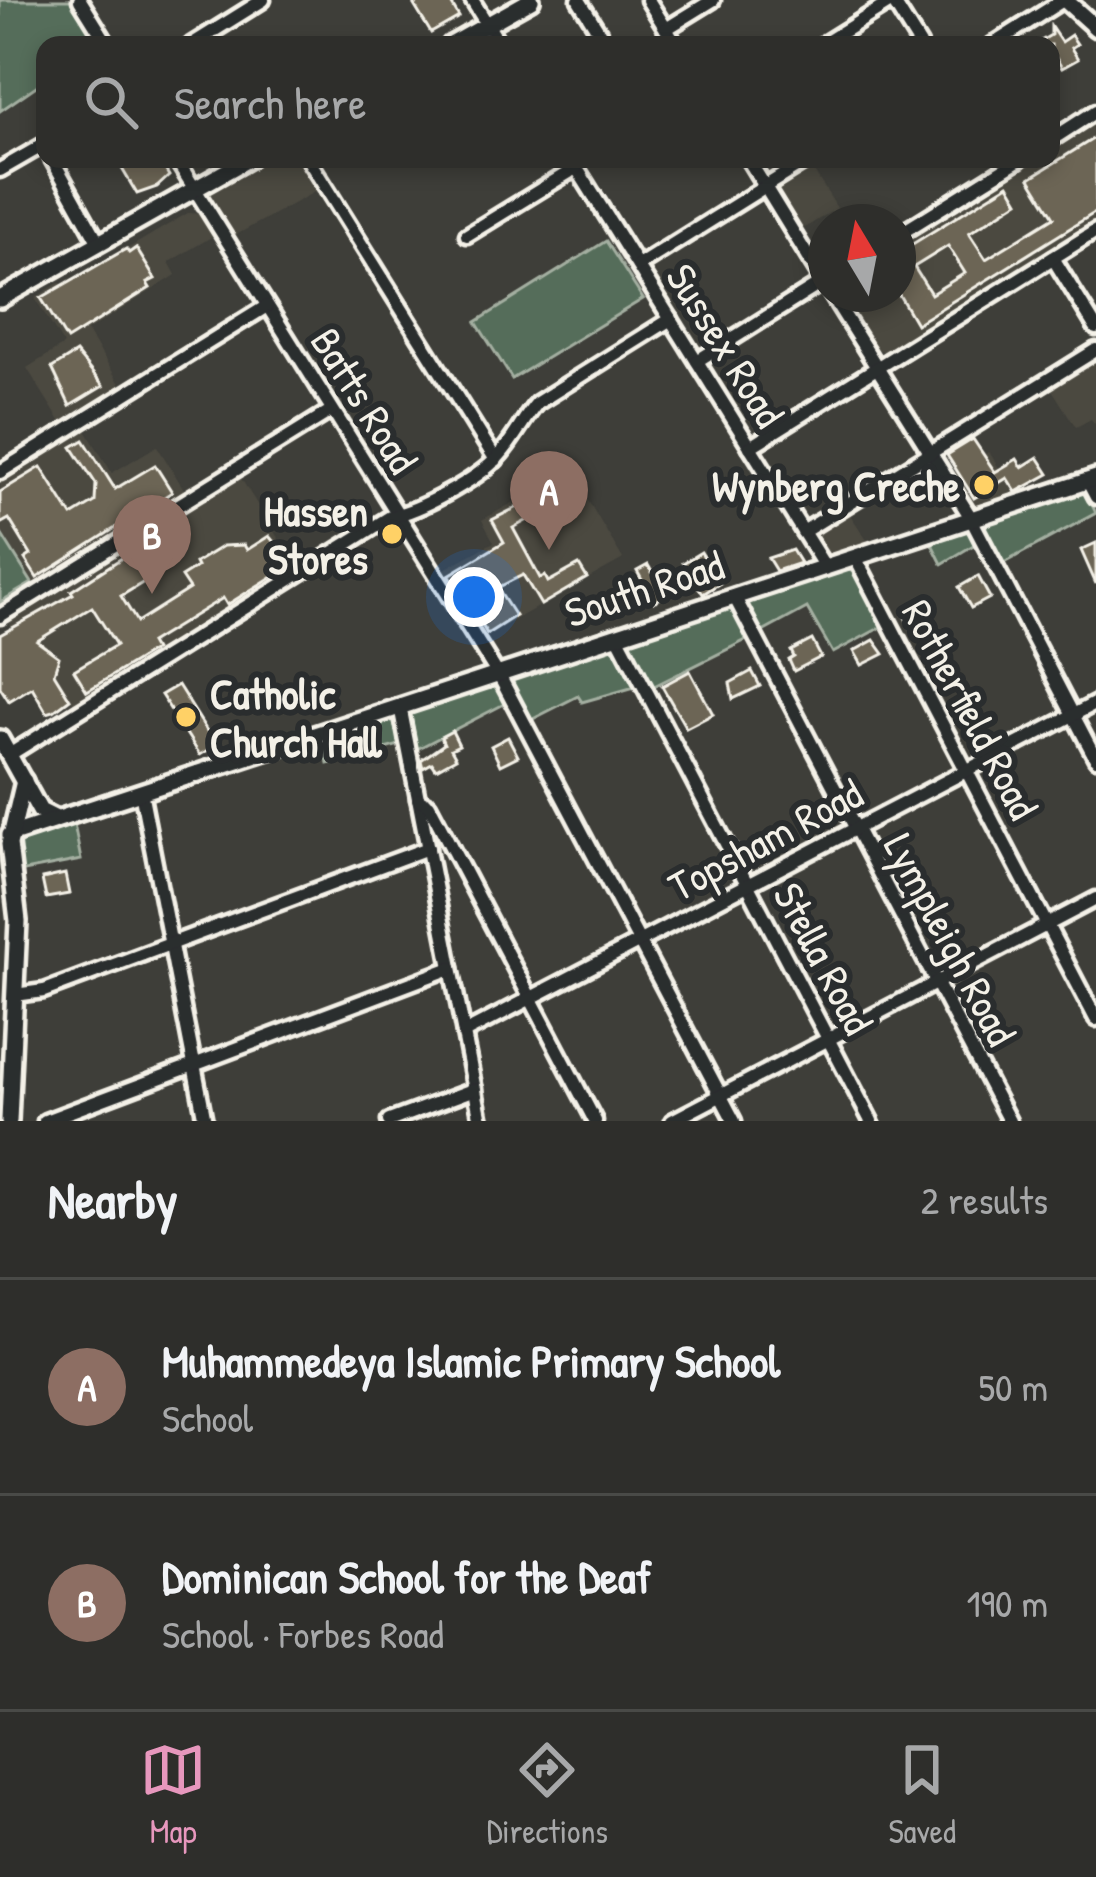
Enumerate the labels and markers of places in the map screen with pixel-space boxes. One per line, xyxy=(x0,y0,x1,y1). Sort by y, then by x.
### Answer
pin: A xyxy=(510,451,588,550)
place label: Wynberg Creche xyxy=(712,457,960,515)
marker: Wynberg Creche xyxy=(971,472,997,498)
place label: Hassen Stores xyxy=(264,482,368,587)
pin: B xyxy=(113,495,191,594)
marker: Hassen Stores xyxy=(379,521,405,547)
place label: Catholic Church Hall xyxy=(210,665,382,770)
marker: Catholic Church Hall xyxy=(173,704,199,730)

